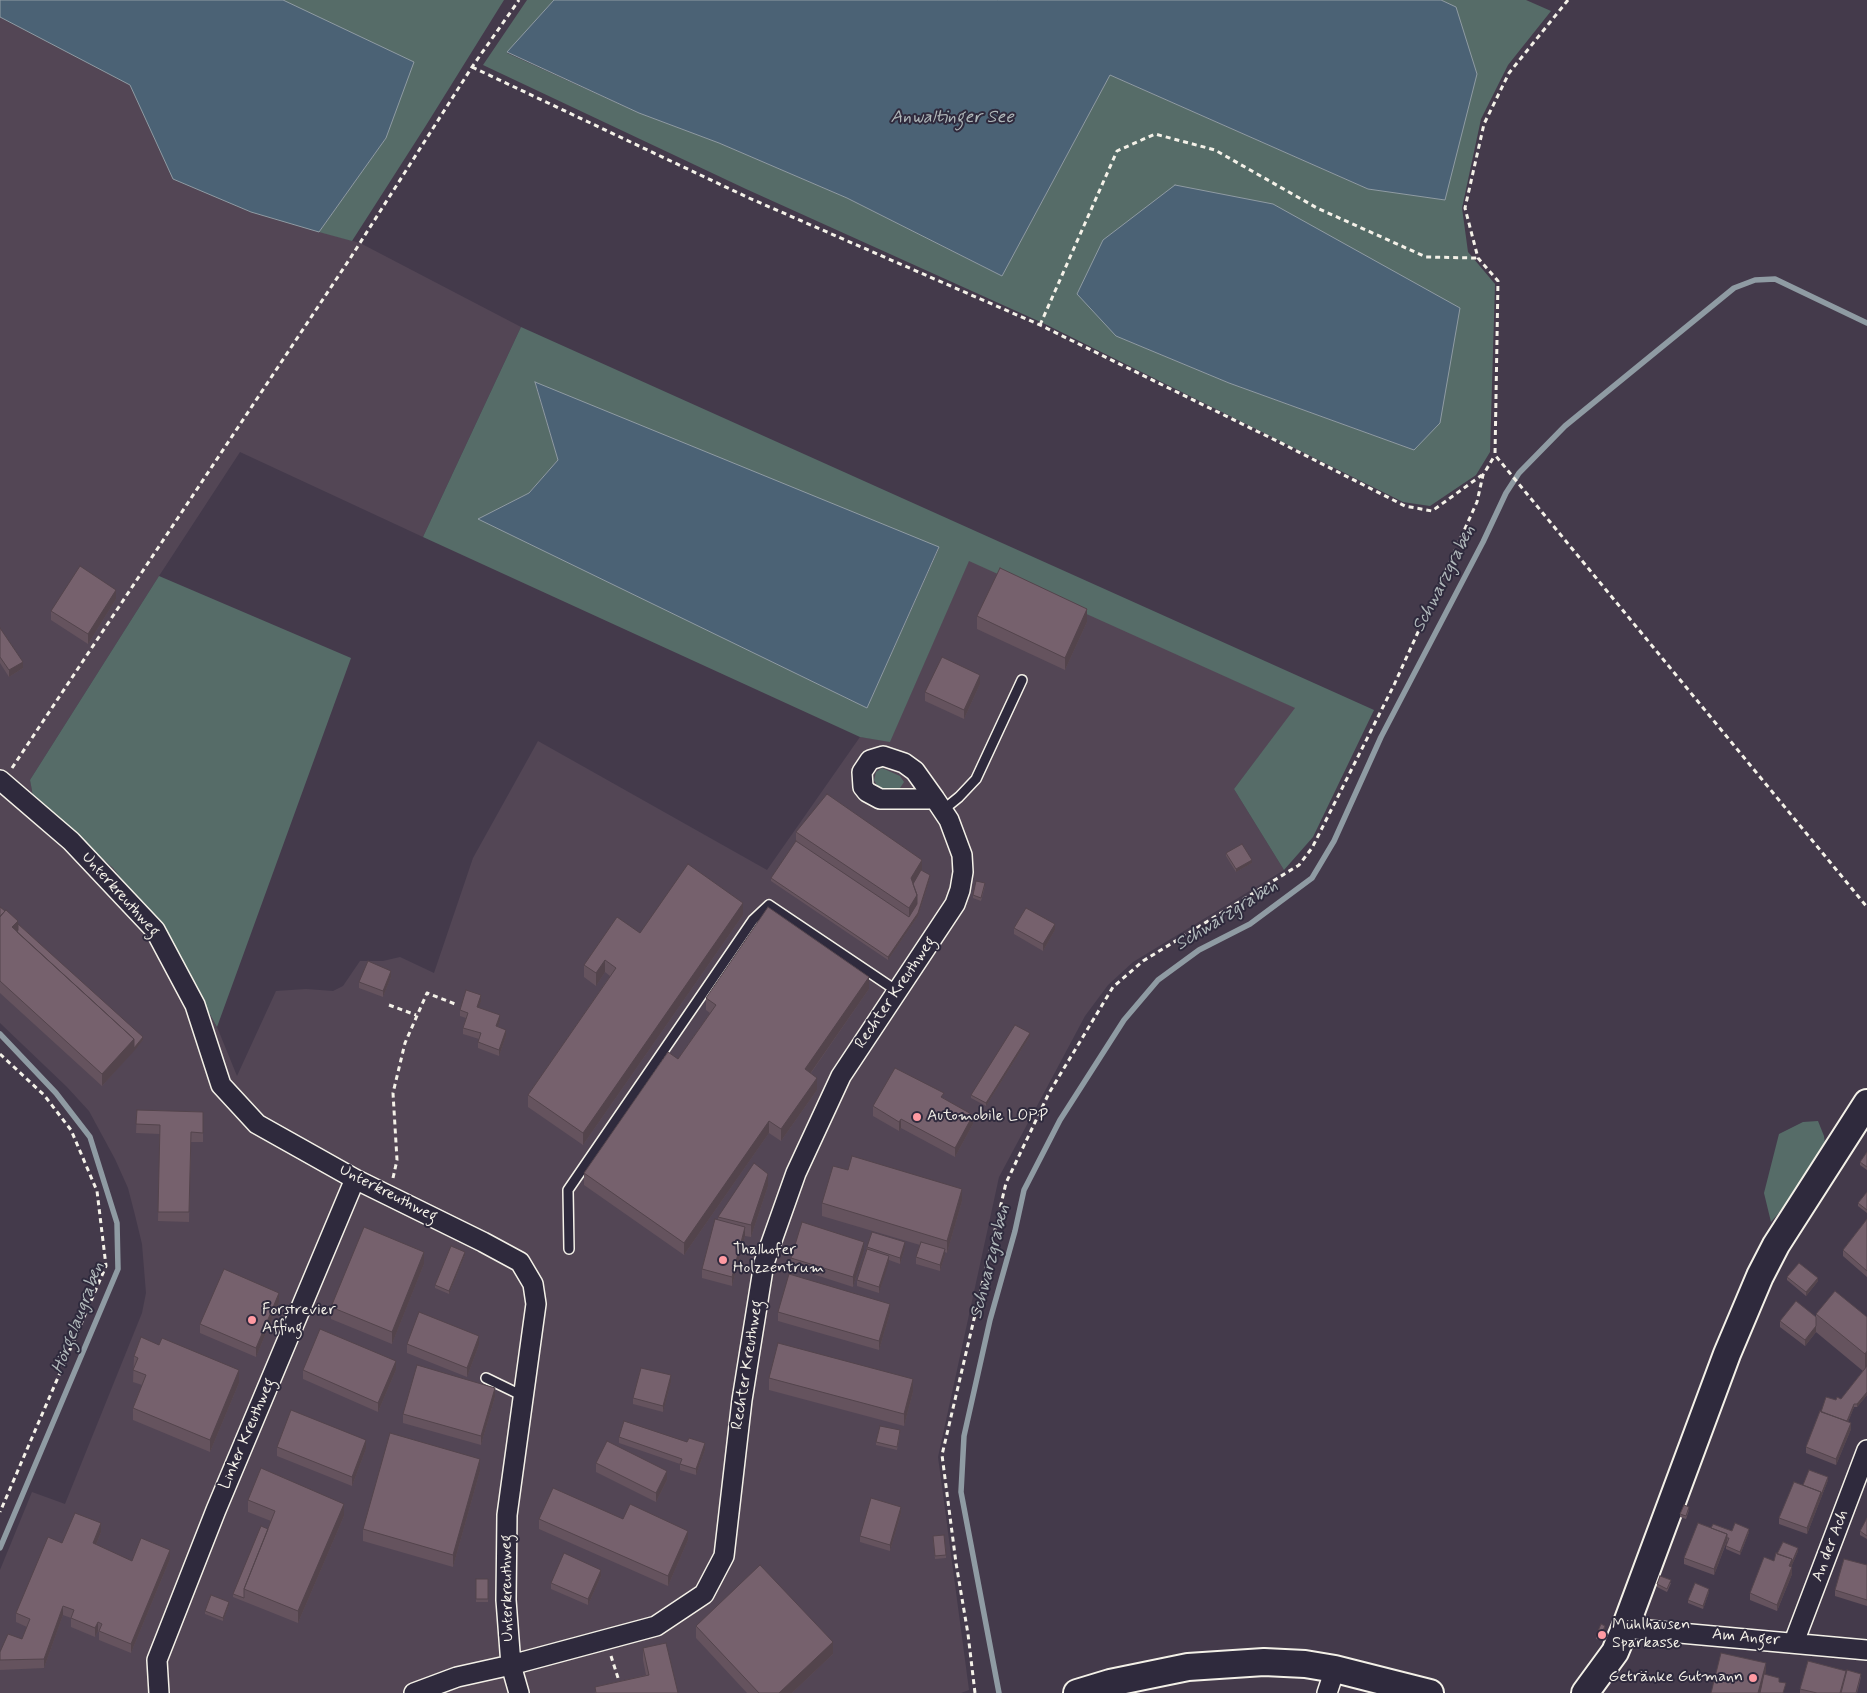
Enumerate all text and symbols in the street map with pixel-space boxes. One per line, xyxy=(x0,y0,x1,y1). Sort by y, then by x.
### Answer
water label: Anwaltinger See xyxy=(890,107,1014,129)
water label: Schwarzgraben xyxy=(1409,522,1481,636)
street label: Unterkreuthweg xyxy=(77,849,163,941)
water label: Schwarzgraben xyxy=(1172,876,1282,956)
street label: Rechter Kreuthweg xyxy=(851,933,941,1053)
place label: Automobile LOPP xyxy=(927,1107,1048,1127)
marker: Automobile LOPP xyxy=(911,1111,923,1123)
street label: Unterkreuthweg xyxy=(336,1161,440,1227)
water label: Schwarzgraben xyxy=(966,1203,1016,1321)
place label: Thalhofer Holzzentrum xyxy=(733,1241,824,1279)
marker: Thalhofer Holzzentrum xyxy=(717,1254,729,1266)
water label: Hörgelaugraben xyxy=(48,1259,110,1377)
street label: Rechter Kreuthweg xyxy=(728,1299,768,1431)
place label: Forstrevier Affing xyxy=(262,1301,336,1339)
marker: Forstrevier Affing xyxy=(246,1314,258,1326)
street label: Linker Kreuthweg xyxy=(216,1375,280,1493)
street label: An der Ach xyxy=(1809,1507,1853,1585)
street label: Unterkreuthweg xyxy=(497,1534,519,1642)
place label: Mühlhausen Sparkasse xyxy=(1612,1616,1690,1654)
street label: Am Anger xyxy=(1711,1625,1781,1651)
marker: Mühlhausen Sparkasse xyxy=(1596,1629,1608,1641)
place label: Getränke Gutmann xyxy=(1609,1668,1743,1688)
marker: Getränke Gutmann xyxy=(1747,1672,1759,1684)

